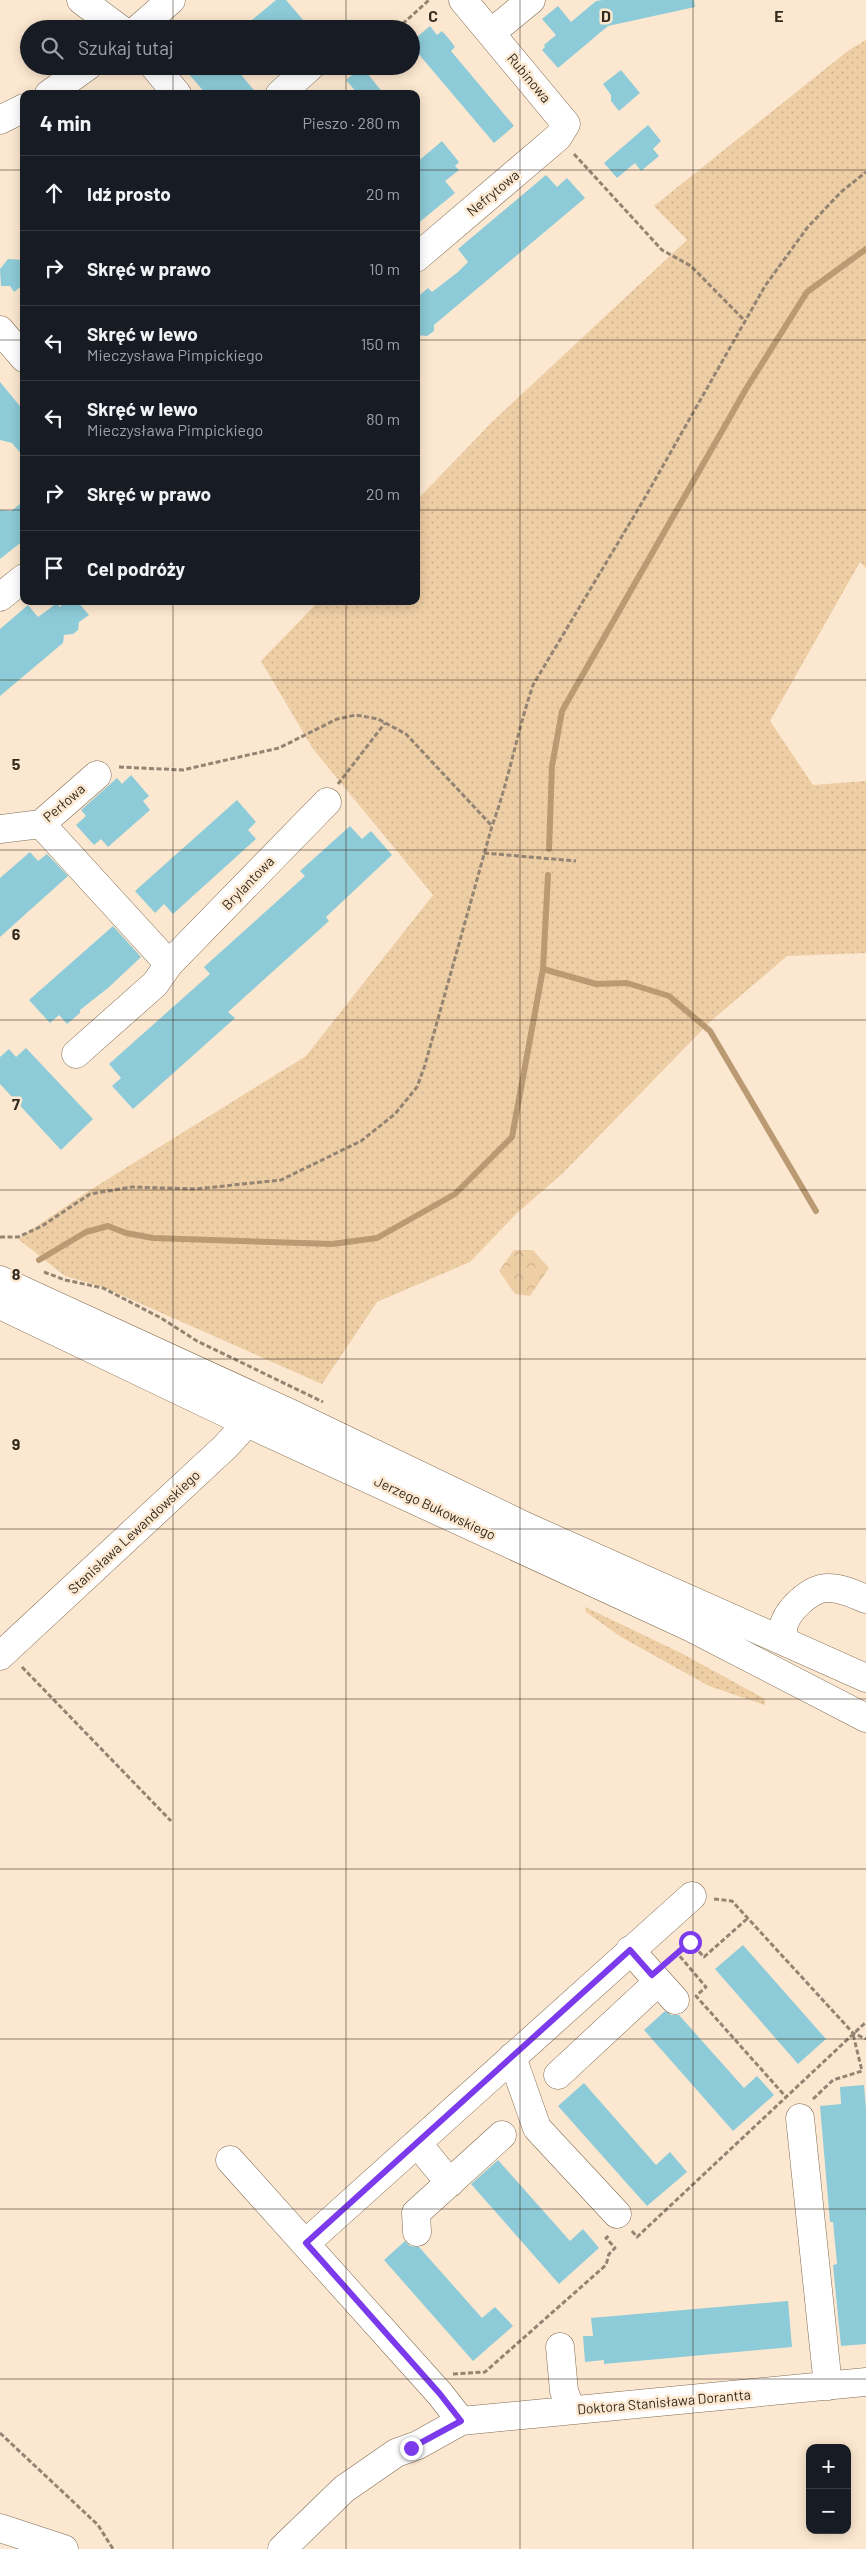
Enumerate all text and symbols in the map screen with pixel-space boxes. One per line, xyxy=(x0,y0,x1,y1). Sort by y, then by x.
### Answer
text: C xyxy=(428,6,438,25)
text: D xyxy=(601,6,611,25)
text: E xyxy=(774,6,784,25)
search box xyxy=(20,20,420,75)
icon: search xyxy=(38,34,66,62)
text: Szukaj tutaj xyxy=(78,36,174,59)
street label: Rubinowa xyxy=(504,50,555,106)
text: 4 min xyxy=(40,110,91,135)
text: Pieszo · 280 m xyxy=(302,113,400,132)
street label: Nefrytowa xyxy=(463,166,522,219)
icon: ahead xyxy=(40,179,68,207)
text: Idź prosto xyxy=(87,182,171,205)
text: 20 m xyxy=(366,184,400,203)
icon: right xyxy=(40,254,68,282)
text: Skręć w prawo xyxy=(87,257,211,280)
text: 10 m xyxy=(369,259,400,278)
text: Skręć w lewo xyxy=(87,322,198,345)
icon: left xyxy=(40,329,68,357)
text: 150 m xyxy=(361,334,400,353)
text: Mieczysława Pimpickiego xyxy=(87,345,263,364)
text: Skręć w lewo xyxy=(87,397,198,420)
icon: left xyxy=(40,404,68,432)
text: 80 m xyxy=(366,409,400,428)
text: Mieczysława Pimpickiego xyxy=(87,420,263,439)
icon: right xyxy=(40,479,68,507)
text: Skręć w prawo xyxy=(87,482,211,505)
text: 20 m xyxy=(366,484,400,503)
icon: arrive xyxy=(40,554,68,582)
text: Cel podróży xyxy=(87,557,185,580)
text: 5 xyxy=(12,754,21,773)
street label: Perłowa xyxy=(39,780,88,825)
street label: Brylantowa xyxy=(218,852,277,913)
text: 6 xyxy=(12,924,21,943)
text: 7 xyxy=(12,1094,20,1113)
text: 8 xyxy=(12,1264,21,1283)
text: 9 xyxy=(12,1434,20,1453)
street label: Stanisława Lewandowskiego xyxy=(64,1466,203,1597)
street label: Jerzego Bukowskiego xyxy=(372,1472,499,1543)
route start xyxy=(679,1931,702,1954)
street label: Doktora Stanisława Dorantta xyxy=(576,2385,751,2418)
route end xyxy=(400,2437,423,2460)
map controls xyxy=(806,2444,851,2534)
button: + xyxy=(806,2444,851,2489)
button: − xyxy=(806,2489,851,2534)

